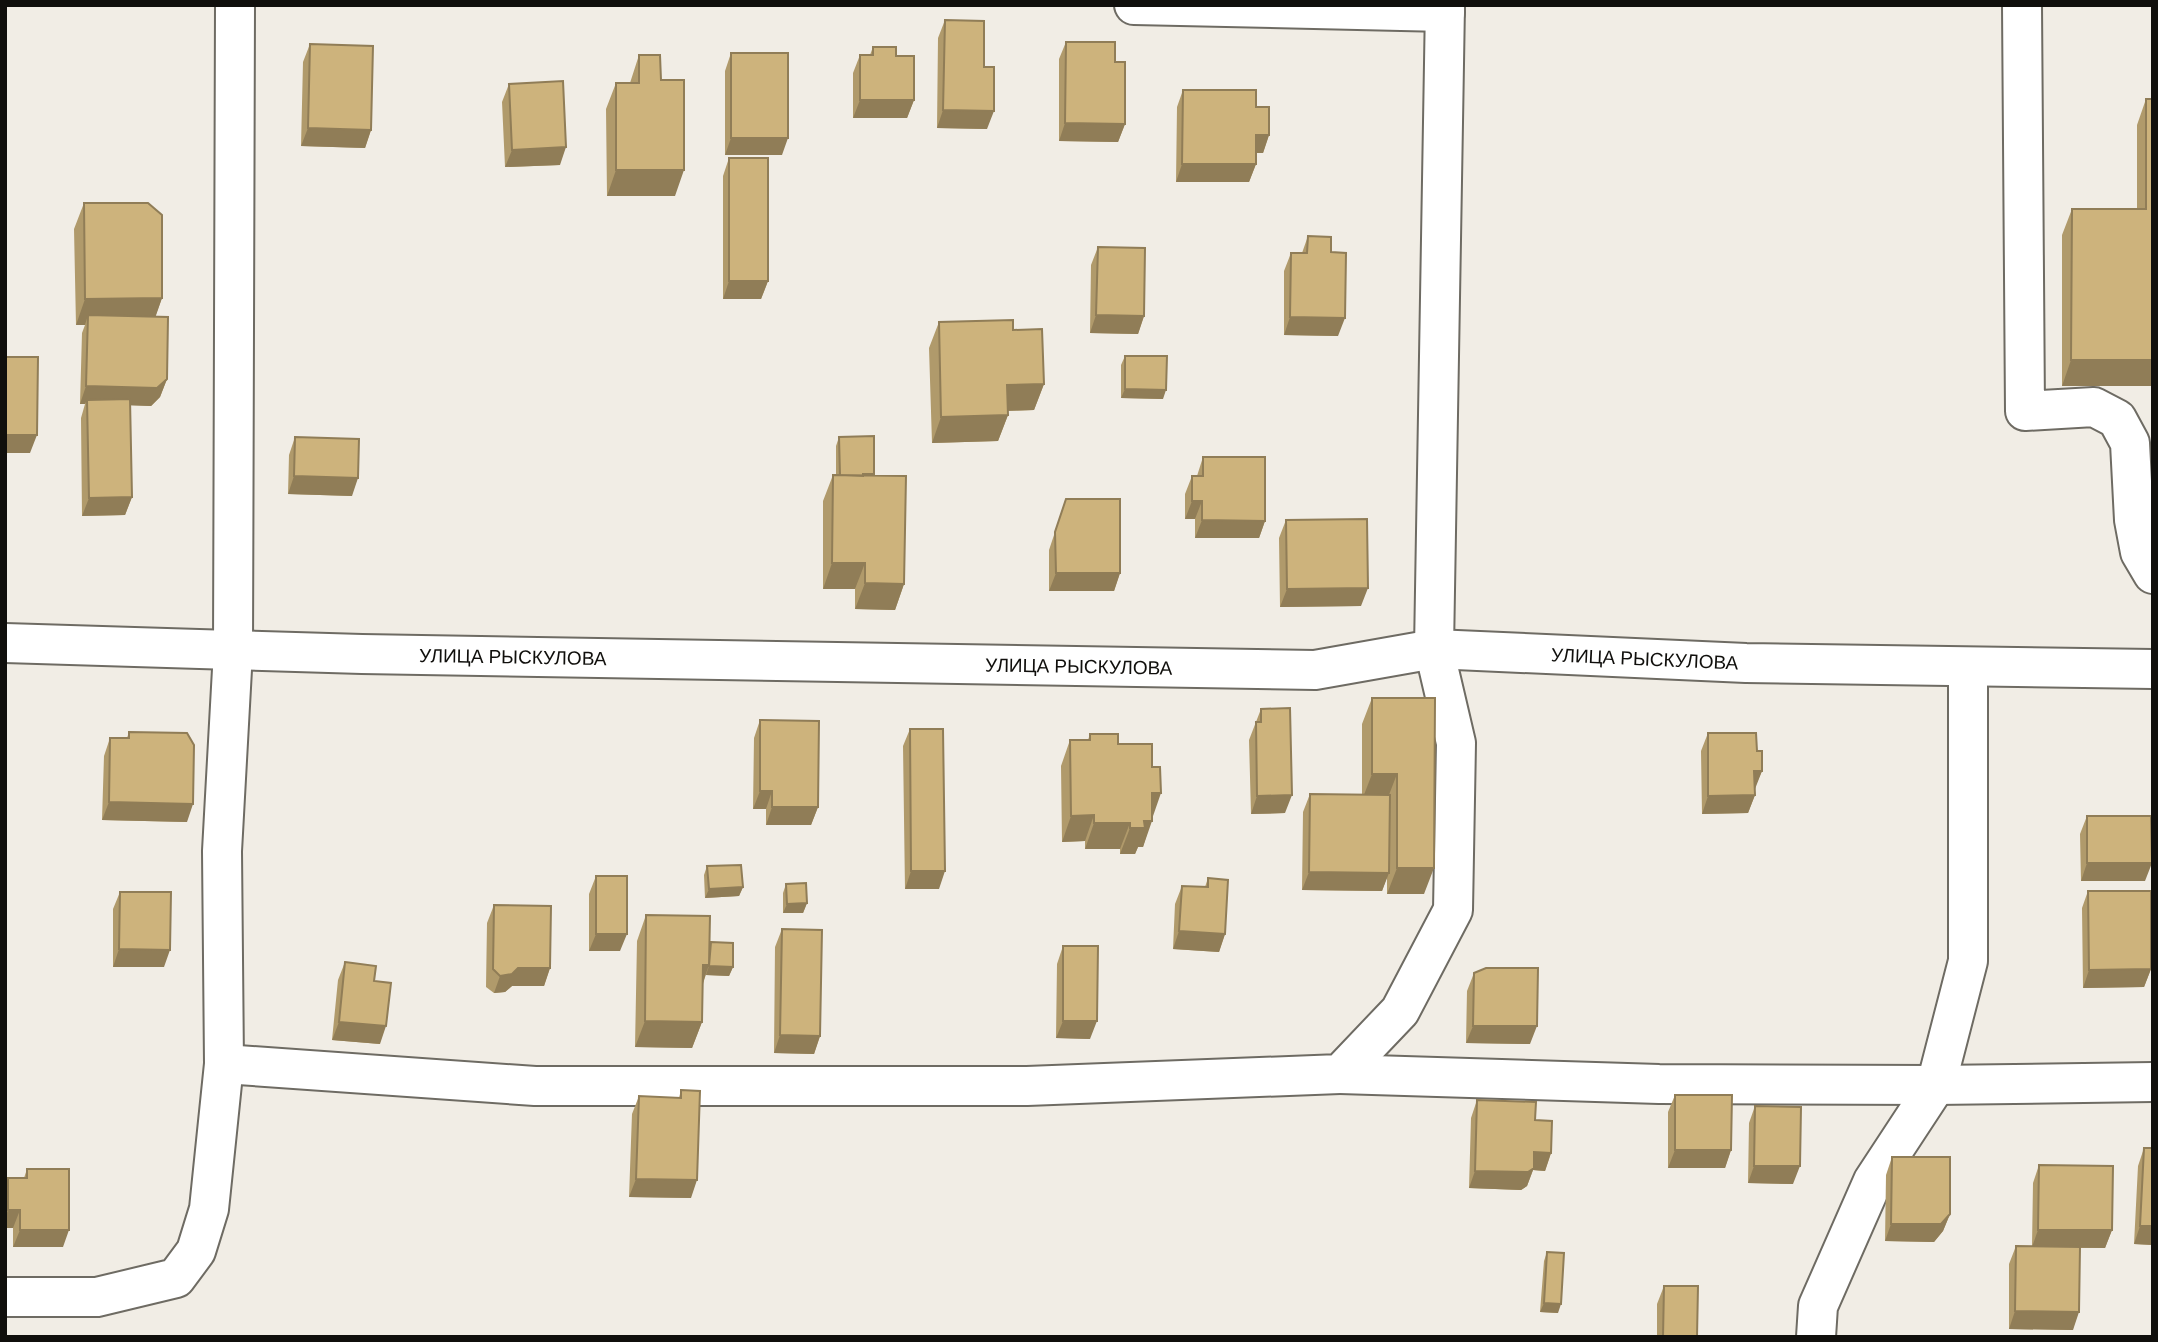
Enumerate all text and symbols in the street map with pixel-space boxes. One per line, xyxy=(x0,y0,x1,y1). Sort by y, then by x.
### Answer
street label: УЛИЦА РЫСКУЛОВА xyxy=(1550,642,1739,676)
street label: УЛИЦА РЫСКУЛОВА xyxy=(419,643,607,671)
street label: УЛИЦА РЫСКУЛОВА xyxy=(985,652,1173,681)

